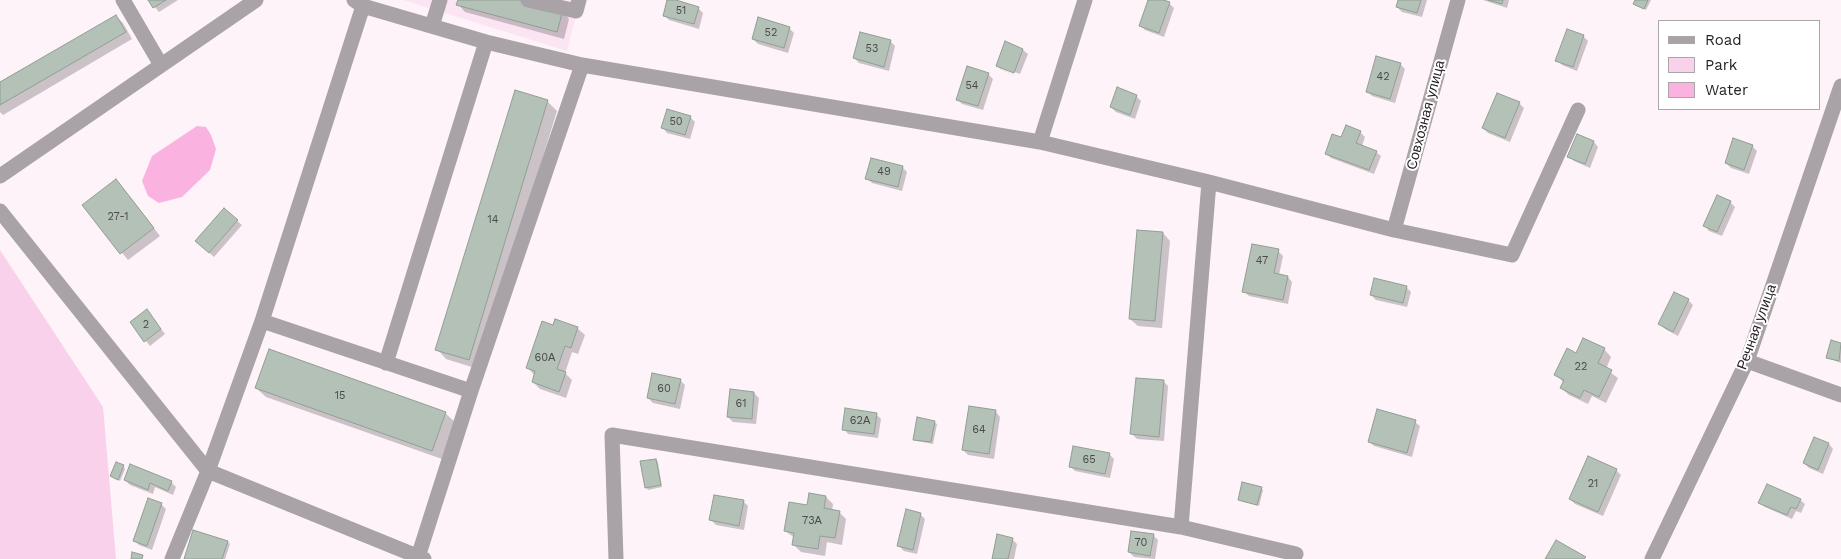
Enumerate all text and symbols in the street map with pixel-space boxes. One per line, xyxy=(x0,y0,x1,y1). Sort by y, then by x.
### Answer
house number: 51 xyxy=(676,4,686,18)
legend xyxy=(1658,20,1821,110)
house number: 52 xyxy=(765,26,777,40)
text: Road xyxy=(1705,31,1742,49)
house number: 53 xyxy=(866,42,878,56)
text: Park xyxy=(1705,56,1737,74)
street label: Совхозная улица xyxy=(1403,58,1449,172)
house number: 42 xyxy=(1376,70,1390,84)
house number: 54 xyxy=(965,79,979,93)
text: Water xyxy=(1705,81,1748,99)
house number: 50 xyxy=(669,115,683,129)
house number: 49 xyxy=(877,165,891,179)
house number: 27-1 xyxy=(107,210,129,224)
house number: 14 xyxy=(487,213,499,227)
house number: 47 xyxy=(1256,254,1268,268)
street label: Речная улица xyxy=(1734,282,1780,372)
house number: 2 xyxy=(143,318,149,332)
house number: 60А xyxy=(535,351,555,365)
house number: 22 xyxy=(1575,360,1587,374)
house number: 60 xyxy=(657,382,671,396)
house number: 15 xyxy=(335,389,345,403)
house number: 61 xyxy=(736,397,746,411)
house number: 62А xyxy=(850,414,870,428)
house number: 64 xyxy=(972,423,986,437)
house number: 65 xyxy=(1082,453,1096,467)
house number: 21 xyxy=(1588,477,1598,491)
house number: 73А xyxy=(802,514,822,528)
house number: 70 xyxy=(1135,536,1147,550)

